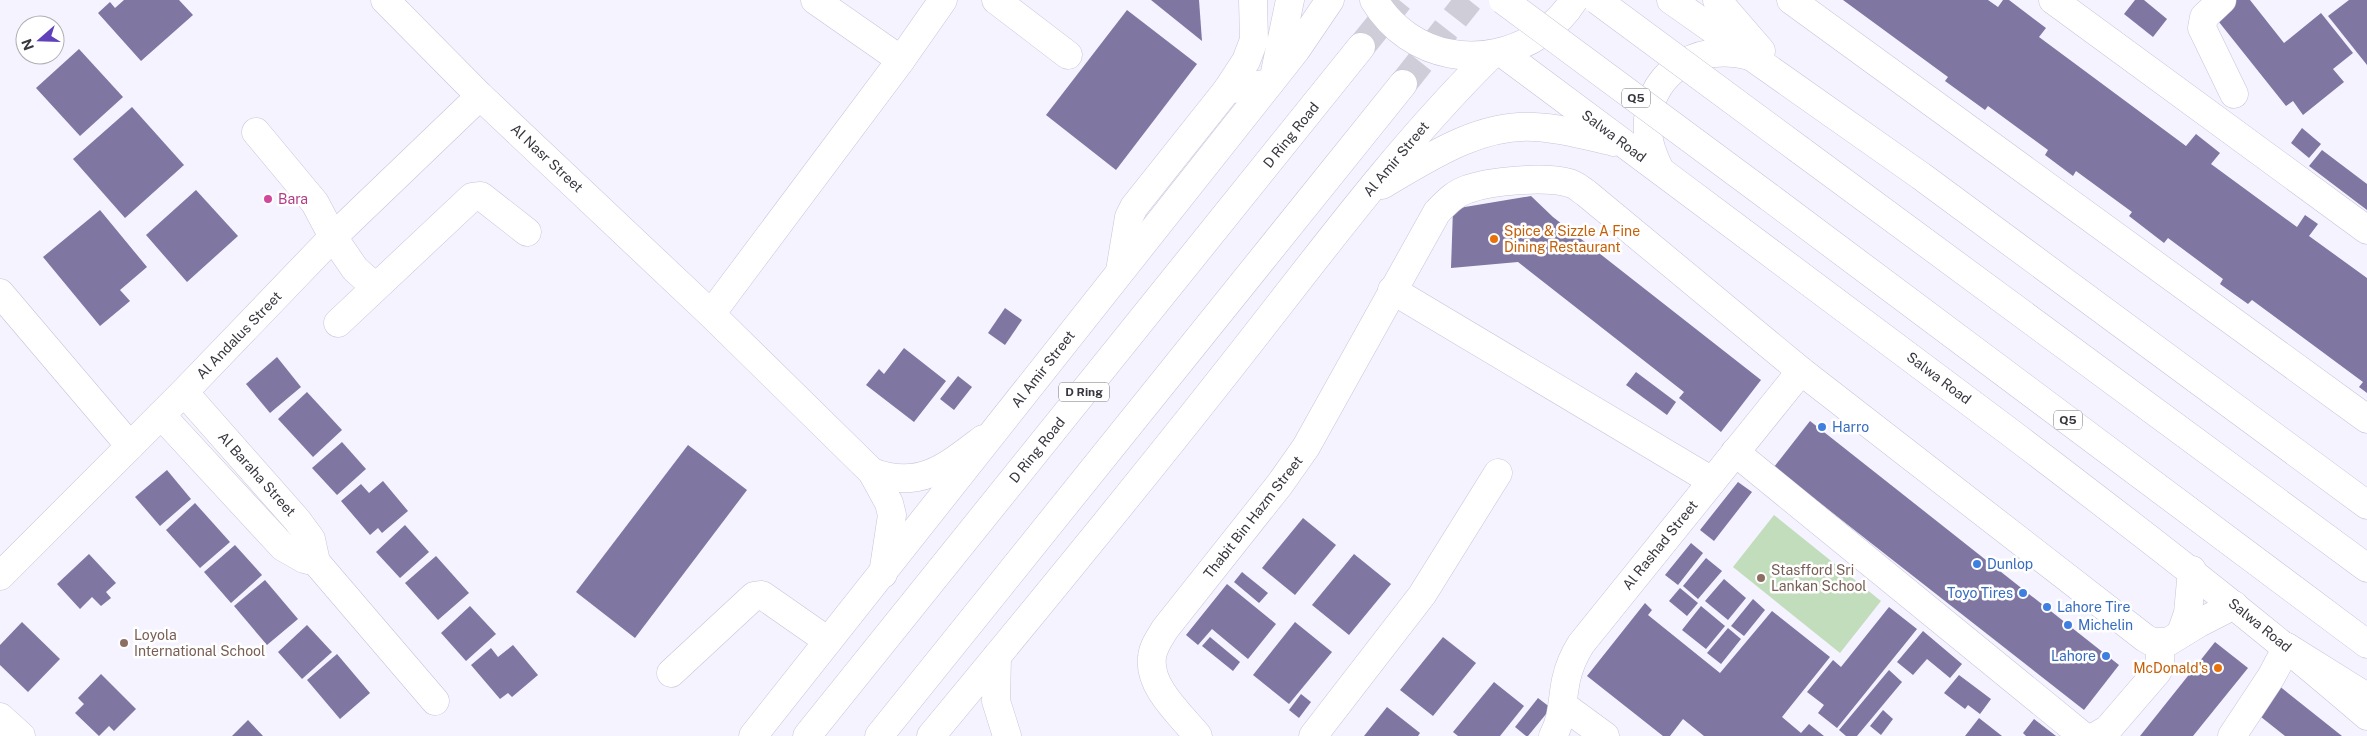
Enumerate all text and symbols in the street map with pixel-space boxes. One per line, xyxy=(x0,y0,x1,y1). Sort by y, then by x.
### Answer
north arrow xyxy=(15,15,65,65)
text: N xyxy=(18,37,37,52)
road number: Q5 xyxy=(1622,89,1650,108)
street label: D Ring Road xyxy=(1260,99,1322,171)
street label: Salwa Road xyxy=(1579,107,1649,165)
street label: Al Amir Street xyxy=(1360,118,1432,200)
street label: Al Nasr Street xyxy=(508,121,586,195)
place label: Bara xyxy=(278,191,308,207)
marker: Bara xyxy=(262,193,274,205)
place label: Spice & Sizzle A Fine Dining Restaurant xyxy=(1504,223,1640,255)
marker: Spice & Sizzle A Fine Dining Restaurant xyxy=(1488,233,1500,245)
street label: Al Andalus Street xyxy=(193,288,285,382)
street label: Al Amir Street xyxy=(1008,327,1078,411)
street label: Salwa Road xyxy=(1904,349,1974,407)
road number: D Ring xyxy=(1059,382,1109,402)
road number: Q5 xyxy=(2054,410,2082,430)
street label: D Ring Road xyxy=(1006,414,1068,486)
place label: Harro xyxy=(1832,419,1869,435)
marker: Harro xyxy=(1816,421,1828,433)
street label: Al Baraha Street xyxy=(215,429,299,519)
street label: Thabit Bin Hazm Street xyxy=(1200,453,1306,581)
street label: Al Rashad Street xyxy=(1619,497,1701,593)
place label: Dunlop xyxy=(1987,556,2033,572)
marker: Dunlop xyxy=(1971,558,1983,570)
place label: Stasfford Sri Lankan School xyxy=(1771,562,1867,594)
marker: Stasfford Sri Lankan School xyxy=(1755,572,1767,584)
place label: Toyo Tires xyxy=(1947,585,2013,601)
marker: Toyo Tires xyxy=(2017,587,2029,599)
street label: Salwa Road xyxy=(2225,595,2295,655)
place label: Lahore Tire xyxy=(2057,599,2130,615)
marker: Lahore Tire xyxy=(2041,601,2053,613)
place label: Michelin xyxy=(2078,617,2133,633)
marker: Michelin xyxy=(2062,619,2074,631)
place label: Loyola International School xyxy=(134,627,265,659)
marker: Loyola International School xyxy=(118,637,130,649)
place label: Lahore xyxy=(2051,648,2096,664)
marker: Lahore xyxy=(2100,650,2112,662)
place label: McDonald's xyxy=(2133,660,2208,676)
marker: McDonald's xyxy=(2212,662,2224,674)

